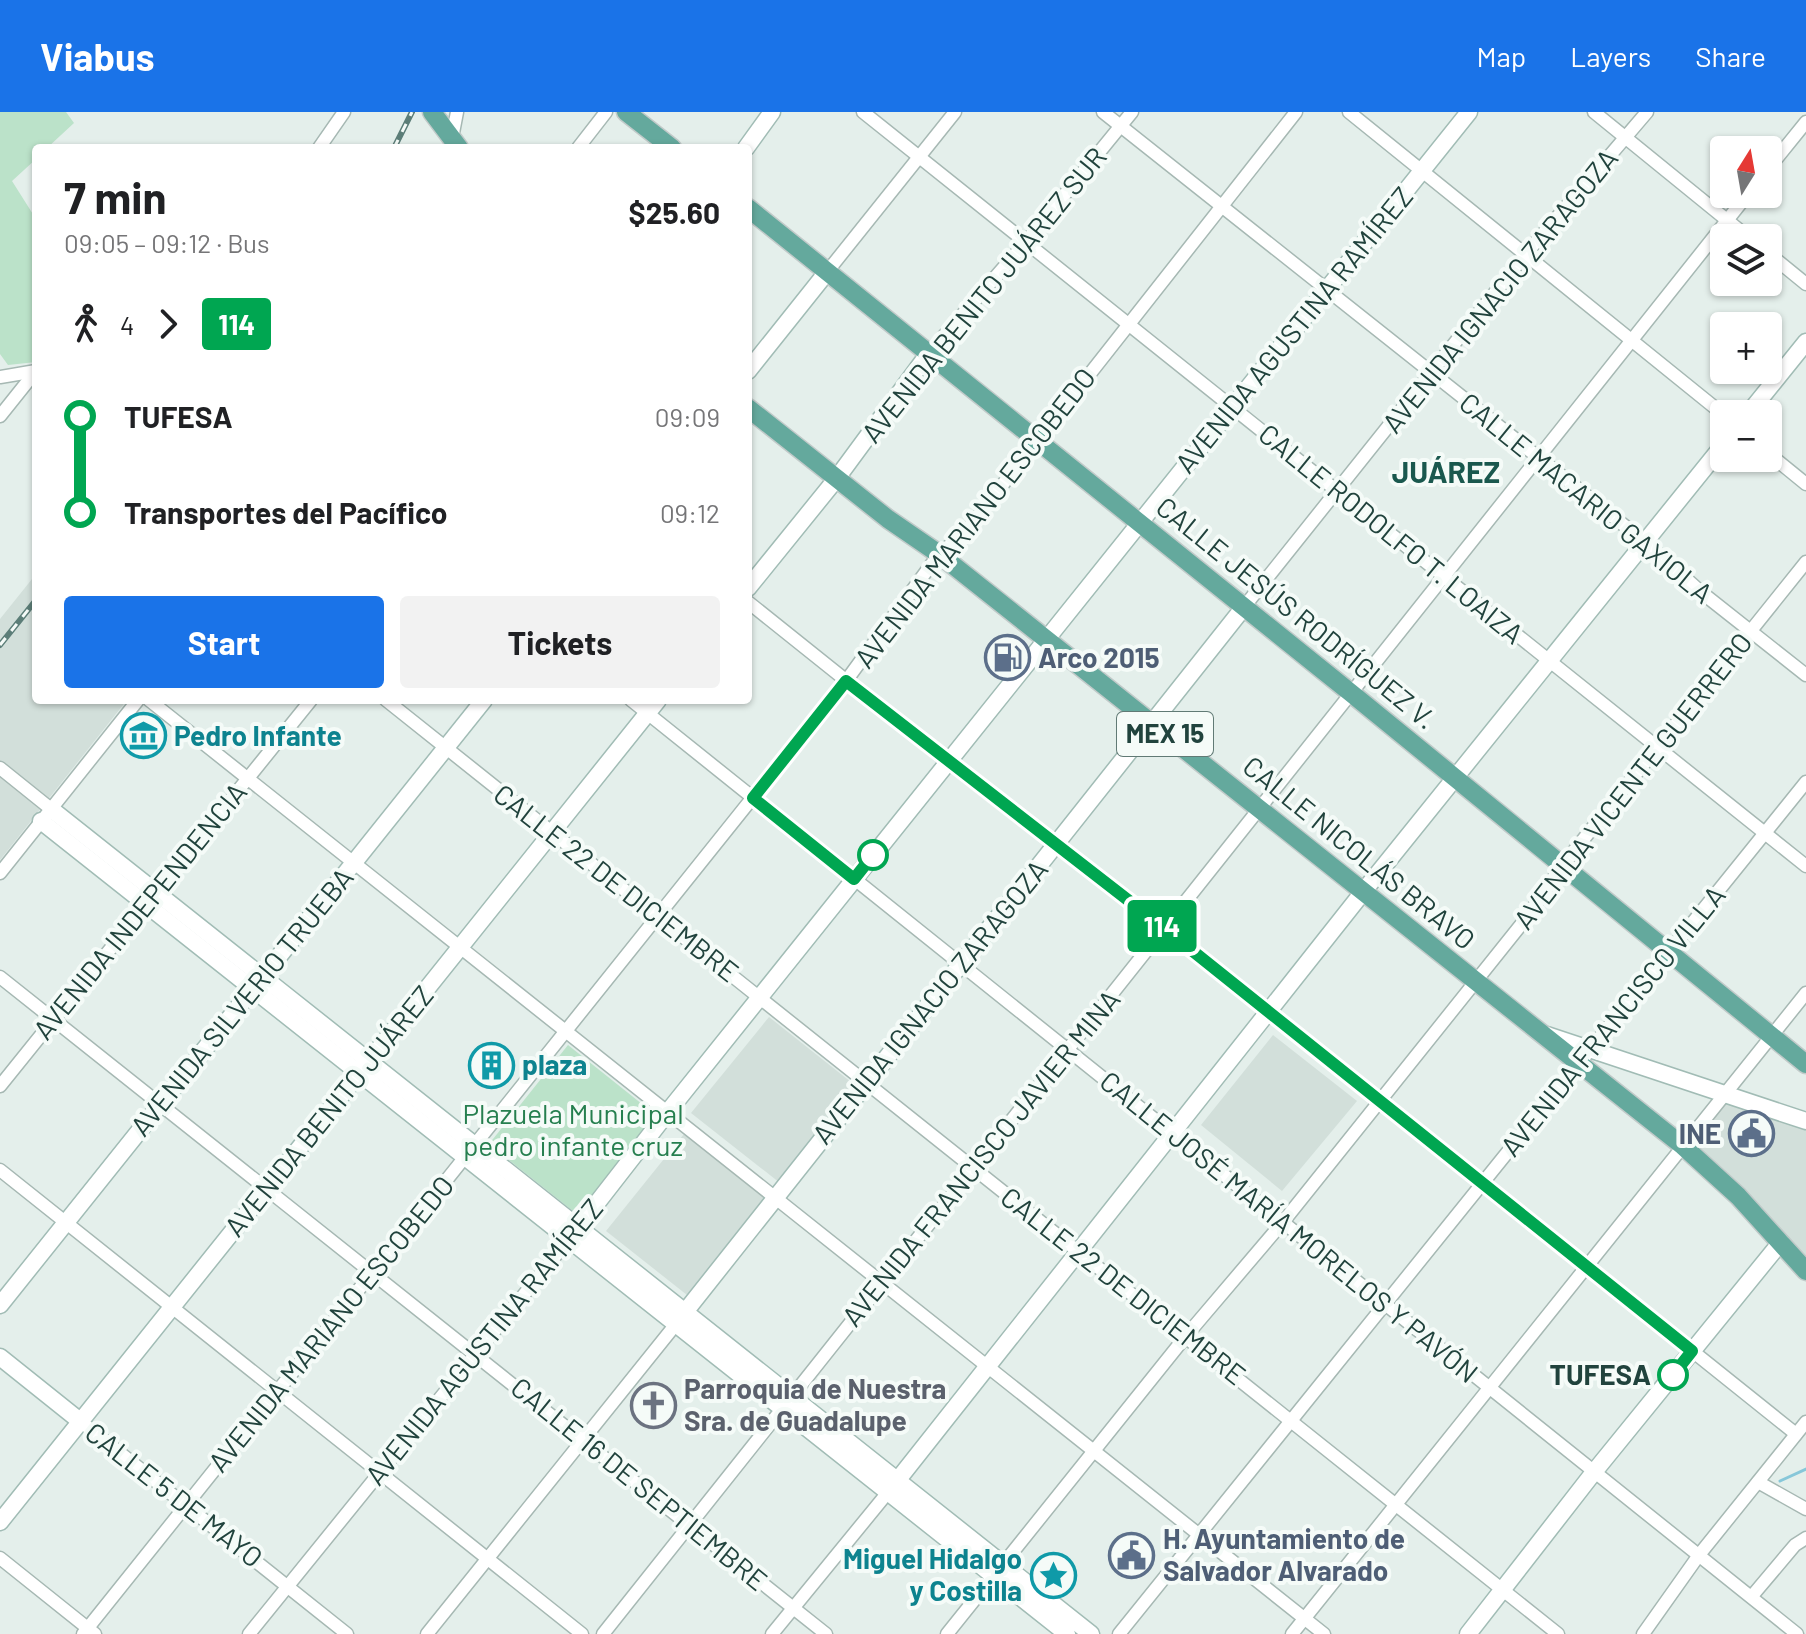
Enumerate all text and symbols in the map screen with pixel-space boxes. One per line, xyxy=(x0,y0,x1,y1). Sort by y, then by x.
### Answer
text: Viabus xyxy=(40,33,155,79)
text: Map xyxy=(1476,39,1526,73)
text: Layers xyxy=(1570,39,1651,73)
text: Share xyxy=(1695,39,1766,73)
north arrow xyxy=(1710,136,1782,208)
map controls xyxy=(1710,136,1782,472)
street label: AVENIDA BENITO JUÁREZ SUR xyxy=(854,140,1113,449)
street label: AVENIDA IGNACIO ZARAGOZA xyxy=(1374,142,1624,439)
text: 7 min xyxy=(64,170,167,223)
street label: AVENIDA AGUSTINA RAMÍREZ xyxy=(1167,179,1419,479)
text: $25.60 xyxy=(629,194,720,230)
button: layers xyxy=(1710,224,1782,296)
text: 09:05 – 09:12 · Bus xyxy=(64,227,270,258)
icon: walk xyxy=(64,302,108,346)
icon: forward xyxy=(146,302,190,346)
text: 114 xyxy=(218,307,255,341)
text: 4 xyxy=(120,309,134,340)
button: + xyxy=(1710,312,1782,384)
street label: AVENIDA MARIANO ESCOBEDO xyxy=(847,361,1102,674)
street label: CALLE MACARIO GAXIOLA xyxy=(1453,385,1720,610)
text: TUFESA xyxy=(124,398,233,434)
button: − xyxy=(1710,400,1782,472)
text: 09:09 xyxy=(655,401,720,432)
street label: CALLE RODOLFO T. LOAIZA xyxy=(1252,416,1531,650)
district label: JUÁREZ xyxy=(1392,453,1500,489)
street label: CALLE JESÚS RODRÍGUEZ V. xyxy=(1150,489,1443,736)
text: Transportes del Pacífico xyxy=(124,494,448,530)
text: 09:12 xyxy=(660,497,720,528)
button: Start xyxy=(64,596,384,688)
button: Tickets xyxy=(400,596,720,688)
street label: AVENIDA VICENTE GUERRERO xyxy=(1506,625,1759,936)
fuel station icon: Arco 2015 xyxy=(983,634,1031,682)
place label: Arco 2015 xyxy=(1038,640,1160,674)
museum icon: Pedro Infante xyxy=(119,712,167,760)
road number: MEX 15 xyxy=(1117,712,1213,756)
place label: Pedro Infante xyxy=(174,718,342,752)
street label: CALLE NICOLÁS BRAVO xyxy=(1237,748,1482,956)
street label: AVENIDA INDEPENDENCIA xyxy=(25,775,253,1046)
street label: CALLE 22 DE DICIEMBRE xyxy=(487,776,746,988)
unlabelled marker xyxy=(858,840,888,870)
street label: AVENIDA IGNACIO ZARAGOZA xyxy=(804,853,1054,1150)
street label: AVENIDA SILVERIO TRUEBA xyxy=(123,860,360,1142)
street label: AVENIDA FRANCISCO VILLA xyxy=(1493,878,1732,1163)
line badge: 114 xyxy=(1116,900,1208,952)
text: 114 xyxy=(1144,909,1180,943)
street label: AVENIDA BENITO JUÁREZ xyxy=(217,978,440,1243)
street label: AVENIDA FRANCISCO JAVIER MINA xyxy=(834,982,1127,1332)
building icon: plaza xyxy=(467,1041,515,1089)
place label: plaza xyxy=(522,1047,587,1081)
street label: CALLE JOSÉ MARÍA MORELOS Y PAVÓN xyxy=(1094,1063,1485,1389)
park label: Plazuela Municipal pedro infante cruz xyxy=(462,1096,684,1162)
public building icon: INE xyxy=(1728,1110,1776,1158)
place label: INE xyxy=(1679,1116,1721,1150)
street label: AVENIDA MARIANO ESCOBEDO xyxy=(200,1168,460,1478)
street label: CALLE 22 DE DICIEMBRE xyxy=(994,1179,1253,1391)
street label: AVENIDA AGUSTINA RAMÍREZ xyxy=(357,1191,609,1491)
place label: TUFESA xyxy=(1550,1357,1651,1391)
marker: TUFESA xyxy=(1658,1360,1688,1390)
street label: CALLE 16 DE SEPTIEMBRE xyxy=(505,1369,775,1597)
place label: Parroquia de Nuestra Sra. de Guadalupe xyxy=(684,1371,946,1437)
church icon: Parroquia de Nuestra Sra. de Guadalupe xyxy=(629,1381,677,1429)
street label: CALLE 5 DE MAYO xyxy=(79,1414,270,1574)
place label: H. Ayuntamiento de Salvador Alvarado xyxy=(1163,1521,1405,1587)
public building icon: H. Ayuntamiento de Salvador Alvarado xyxy=(1108,1531,1156,1579)
place label: Miguel Hidalgo y Costilla xyxy=(843,1541,1022,1607)
place icon: Miguel Hidalgo y Costilla xyxy=(1029,1551,1077,1599)

